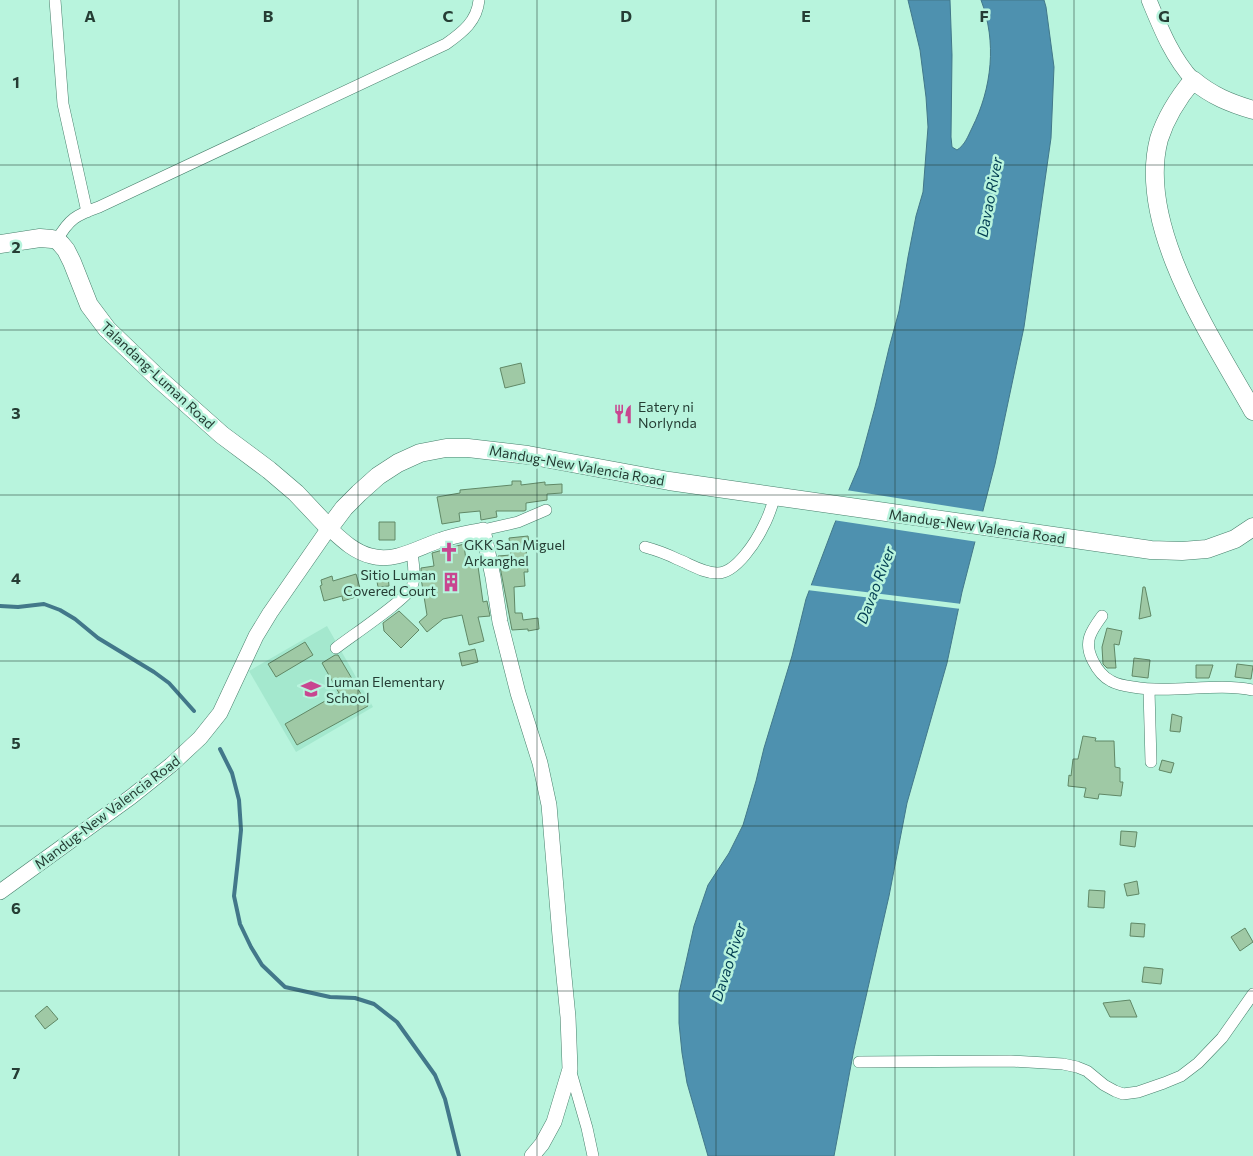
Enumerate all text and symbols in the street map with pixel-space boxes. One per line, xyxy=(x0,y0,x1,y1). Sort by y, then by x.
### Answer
text: A xyxy=(84,6,96,25)
text: B xyxy=(263,6,274,25)
text: C xyxy=(443,6,454,25)
text: D xyxy=(620,6,632,25)
text: E xyxy=(801,6,811,25)
text: F xyxy=(979,6,989,25)
text: G xyxy=(1158,6,1170,25)
text: 1 xyxy=(12,72,20,91)
water label: Davao River xyxy=(972,154,1006,239)
text: 2 xyxy=(11,237,21,256)
street label: Talandang-Luman Road xyxy=(98,318,218,432)
place label: Eatery ni Norlynda xyxy=(638,398,697,431)
text: 3 xyxy=(11,403,21,422)
restaurant icon: Eatery ni Norlynda xyxy=(612,403,634,425)
street label: Mandug-New Valencia Road xyxy=(488,441,666,489)
street label: Mandug-New Valencia Road xyxy=(888,505,1066,547)
place label: GKK San Miguel Arkanghel xyxy=(464,536,565,569)
church icon: GKK San Miguel Arkanghel xyxy=(438,541,460,563)
water label: Davao River xyxy=(852,543,898,626)
place label: Sitio Luman Covered Court xyxy=(343,566,436,599)
text: 4 xyxy=(11,568,21,587)
building icon: Sitio Luman Covered Court xyxy=(440,571,462,593)
place label: Luman Elementary School xyxy=(326,673,445,706)
school or university icon: Luman Elementary School xyxy=(300,678,322,700)
text: 5 xyxy=(11,733,21,752)
street label: Mandug-New Valencia Road xyxy=(31,752,183,872)
text: 6 xyxy=(11,898,21,917)
water label: Davao River xyxy=(707,920,749,1003)
text: 7 xyxy=(12,1063,21,1082)

